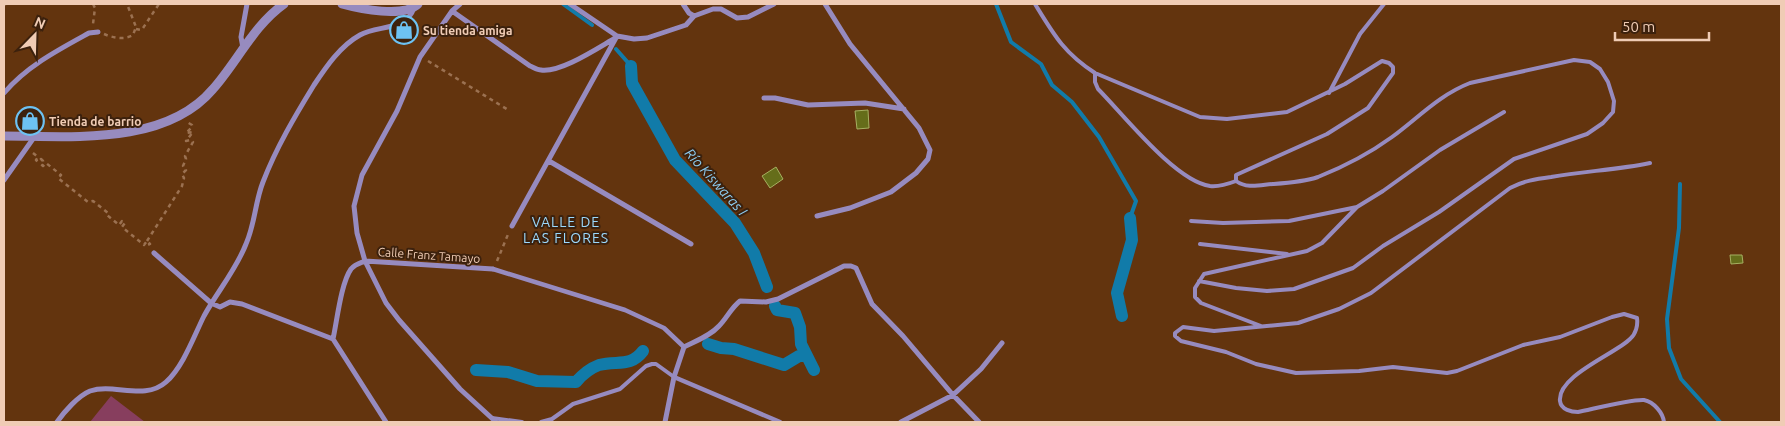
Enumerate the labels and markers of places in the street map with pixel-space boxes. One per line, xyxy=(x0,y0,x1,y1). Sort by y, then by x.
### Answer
shop icon: Su tienda amiga xyxy=(389,15,419,45)
place label: Su tienda amiga xyxy=(423,24,512,37)
shop icon: Tienda de barrio xyxy=(15,106,45,136)
place label: Tienda de barrio xyxy=(49,115,141,128)

